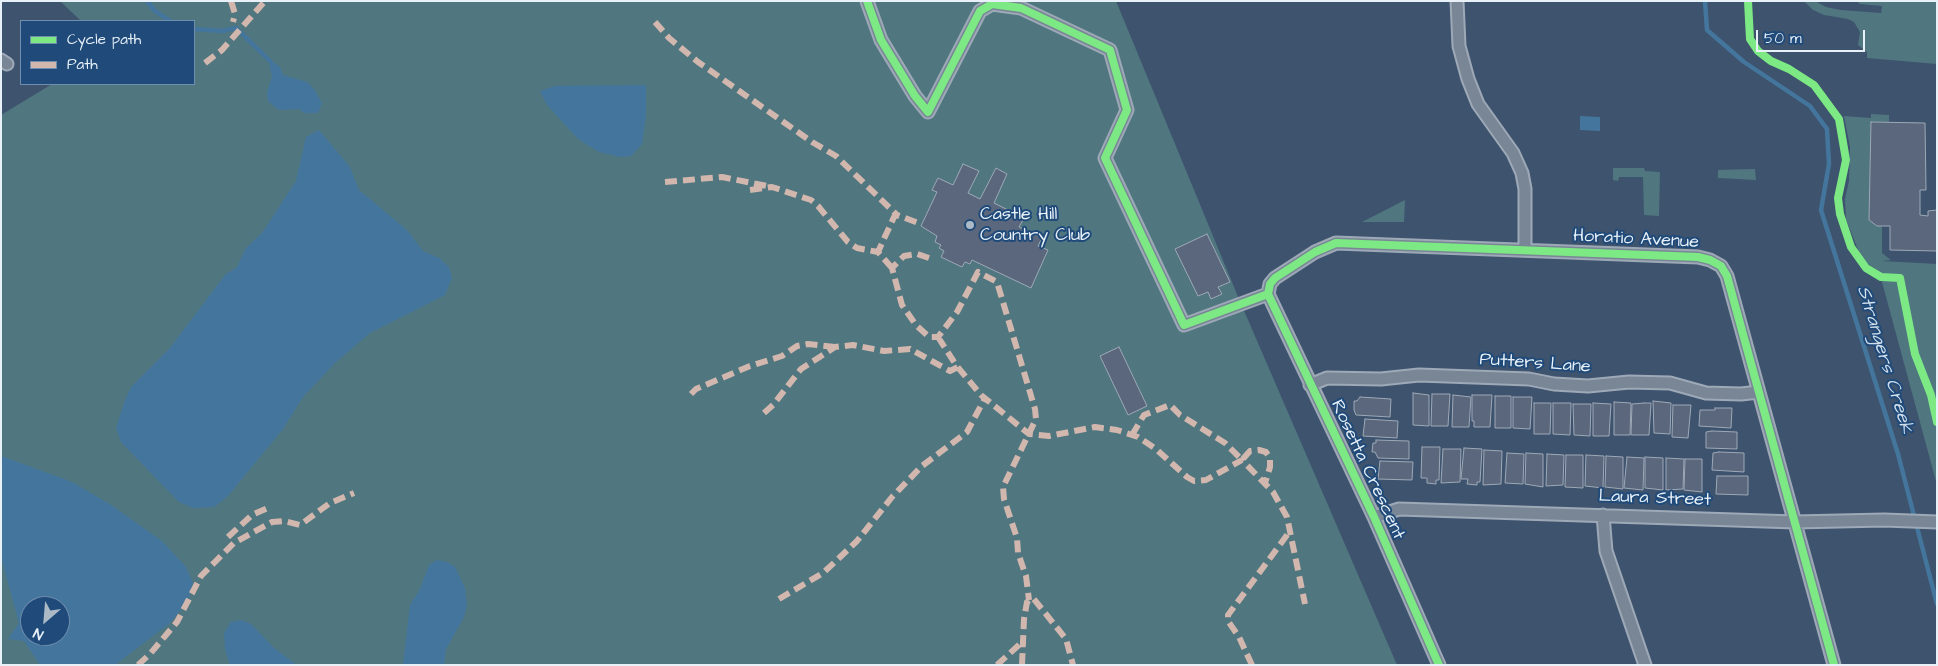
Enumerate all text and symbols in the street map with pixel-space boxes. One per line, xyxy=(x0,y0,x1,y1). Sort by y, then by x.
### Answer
legend xyxy=(20,20,195,85)
scale bar xyxy=(1758,20,1867,52)
text: 50 m xyxy=(1764,28,1802,49)
text: Cycle path xyxy=(67,29,141,50)
text: Path xyxy=(67,54,98,75)
place label: Castle Hill Country Club xyxy=(980,204,1090,246)
marker: Castle Hill Country Club xyxy=(964,219,976,231)
street label: Horatio Avenue xyxy=(1573,226,1699,254)
water label: Strangers Creek xyxy=(1851,283,1917,437)
street label: Putters Lane xyxy=(1479,349,1591,379)
street label: Rosetta Crescent xyxy=(1325,397,1409,543)
street label: Laura Street xyxy=(1598,486,1712,512)
north arrow xyxy=(20,596,70,646)
text: N xyxy=(30,623,47,644)

